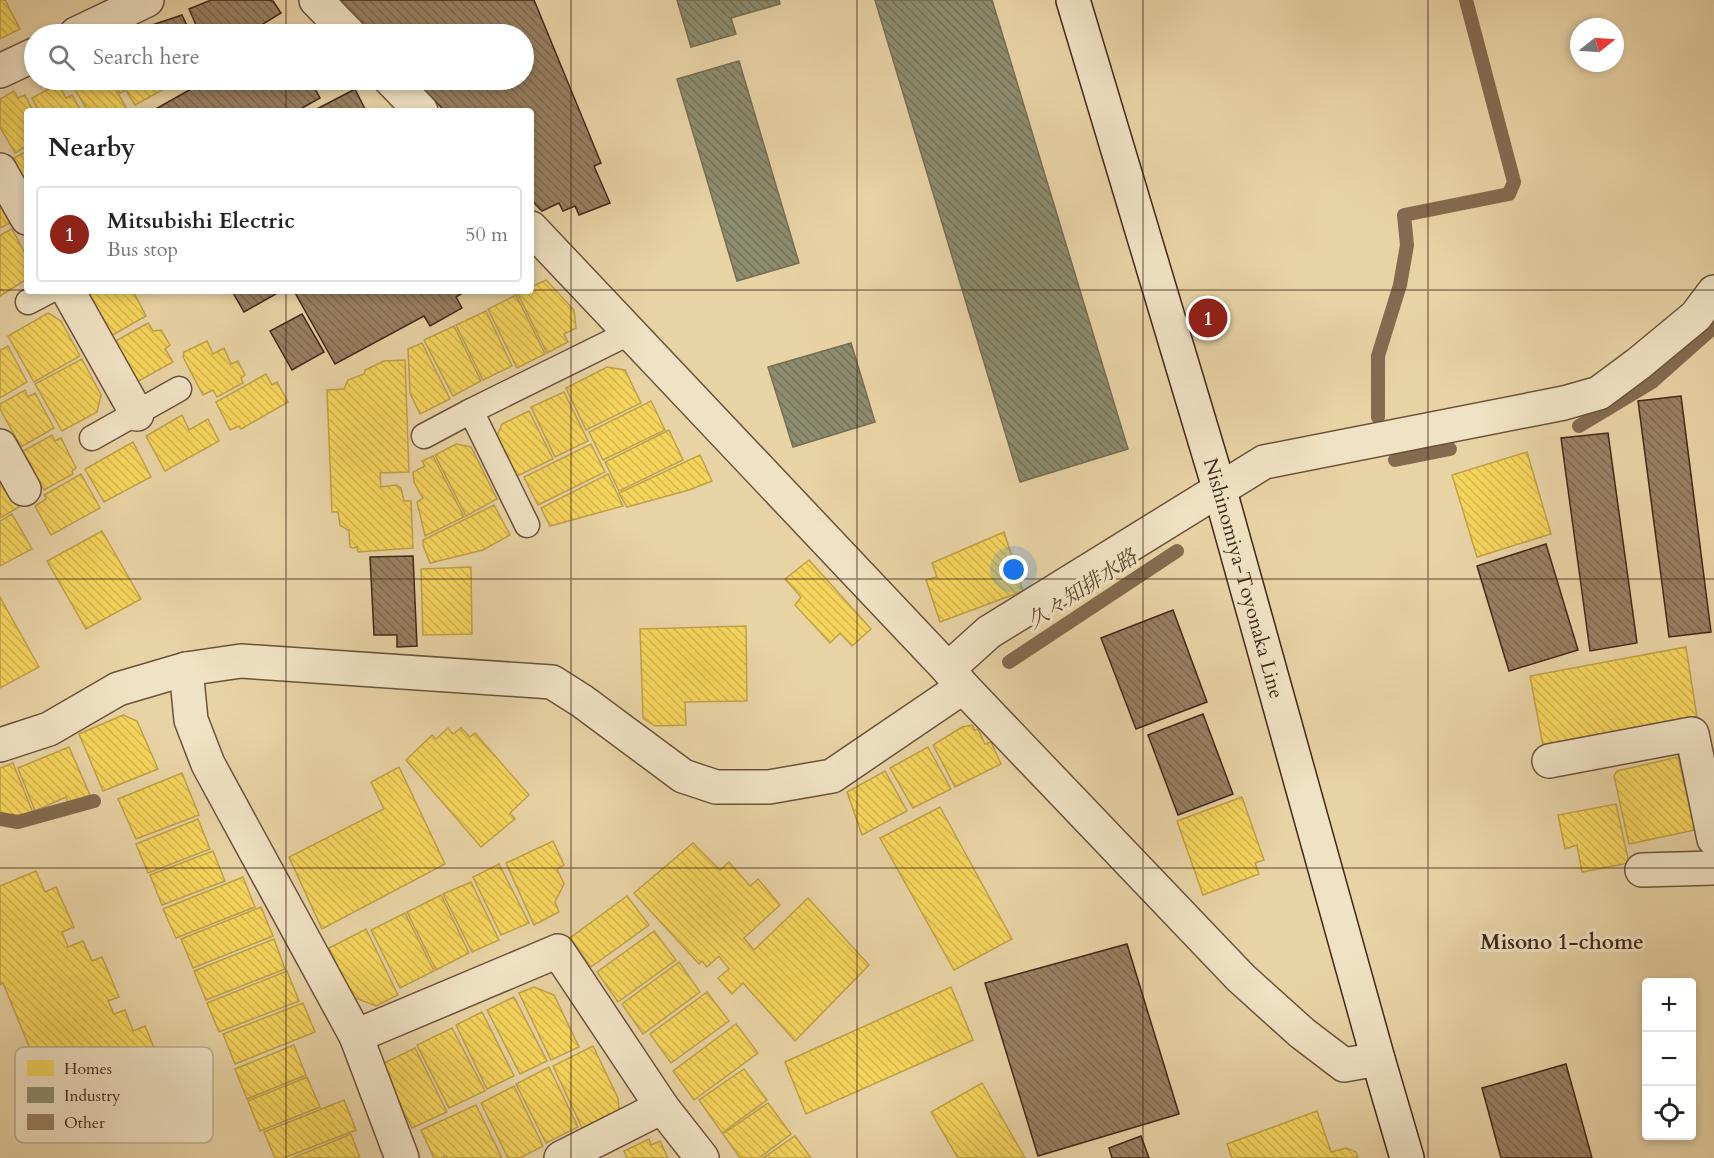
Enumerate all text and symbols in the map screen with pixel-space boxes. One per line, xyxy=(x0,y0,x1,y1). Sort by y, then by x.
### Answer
north arrow xyxy=(1570,18,1624,72)
search box xyxy=(24,24,534,90)
icon: search xyxy=(45,41,78,74)
text: Search here xyxy=(93,42,200,72)
text: Nearby xyxy=(48,130,136,165)
text: Mitsubishi Electric xyxy=(107,206,295,236)
text: 1 xyxy=(64,221,75,248)
text: 50 m xyxy=(465,221,508,248)
text: Bus stop xyxy=(107,236,178,263)
pin: 1 xyxy=(1188,296,1228,340)
street label: Nishinomiya-Toyonaka Line xyxy=(1197,455,1290,702)
water label: 久々知排水路 xyxy=(1022,542,1145,636)
your location xyxy=(999,555,1028,584)
district label: Misono 1-chome xyxy=(1480,928,1644,957)
map controls xyxy=(1642,978,1696,1140)
button: + xyxy=(1642,978,1696,1032)
button: − xyxy=(1642,1032,1696,1086)
legend xyxy=(15,1047,213,1143)
text: Homes xyxy=(64,1058,112,1080)
text: Industry xyxy=(64,1085,121,1107)
button: locate xyxy=(1642,1086,1696,1140)
text: Other xyxy=(64,1112,105,1134)

